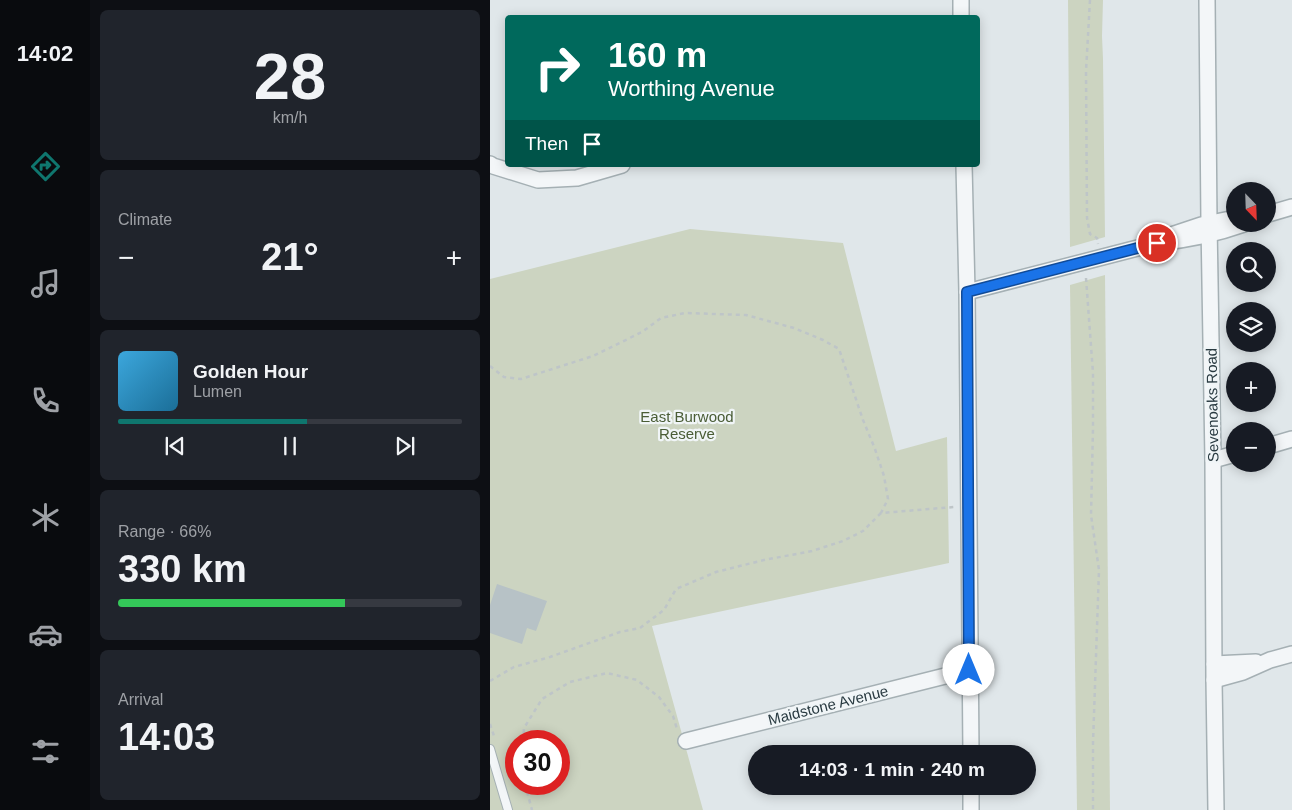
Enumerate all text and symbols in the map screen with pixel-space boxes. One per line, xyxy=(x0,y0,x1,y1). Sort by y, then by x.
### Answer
icon: right xyxy=(525,35,590,100)
text: 160 m xyxy=(608,35,707,74)
text: 28 xyxy=(254,40,326,113)
text: 14:02 xyxy=(17,41,73,66)
text: Worthing Avenue xyxy=(608,76,775,101)
text: km/h xyxy=(273,109,307,126)
icon: arrive xyxy=(578,130,606,158)
text: Then xyxy=(525,133,568,154)
icon: directions xyxy=(28,149,63,184)
north arrow xyxy=(1226,182,1276,232)
map controls xyxy=(1226,182,1276,472)
text: Climate xyxy=(118,211,172,228)
pin xyxy=(1136,222,1178,264)
icon: arrive xyxy=(1143,229,1171,257)
text: 21° xyxy=(261,236,319,278)
text: − xyxy=(118,242,134,273)
text: + xyxy=(446,242,462,273)
button: search xyxy=(1226,242,1276,292)
icon: music xyxy=(28,266,63,301)
button: layers xyxy=(1226,302,1276,352)
street label: Sevenoaks Road xyxy=(1203,348,1221,462)
text: Golden Hour xyxy=(193,361,308,382)
button: + xyxy=(1226,362,1276,412)
icon: phone xyxy=(28,383,63,418)
text: Lumen xyxy=(193,383,242,400)
park label: East Burwood Reserve xyxy=(640,408,734,442)
button: − xyxy=(1226,422,1276,472)
icon: previous xyxy=(161,432,189,460)
icon: pause xyxy=(276,432,304,460)
icon: next xyxy=(391,432,419,460)
icon: climate xyxy=(28,500,63,535)
text: Range · 66% xyxy=(118,523,211,540)
text: 330 km xyxy=(118,548,247,590)
icon: car xyxy=(28,617,63,652)
position arrow xyxy=(942,643,994,695)
street label: Maidstone Avenue xyxy=(766,682,890,728)
text: Arrival xyxy=(118,691,163,708)
text: 14:03 xyxy=(118,716,215,758)
speed limit sign: 30 xyxy=(505,730,570,795)
icon: filters xyxy=(28,734,63,769)
text: 14:03 · 1 min · 240 m xyxy=(799,759,985,780)

